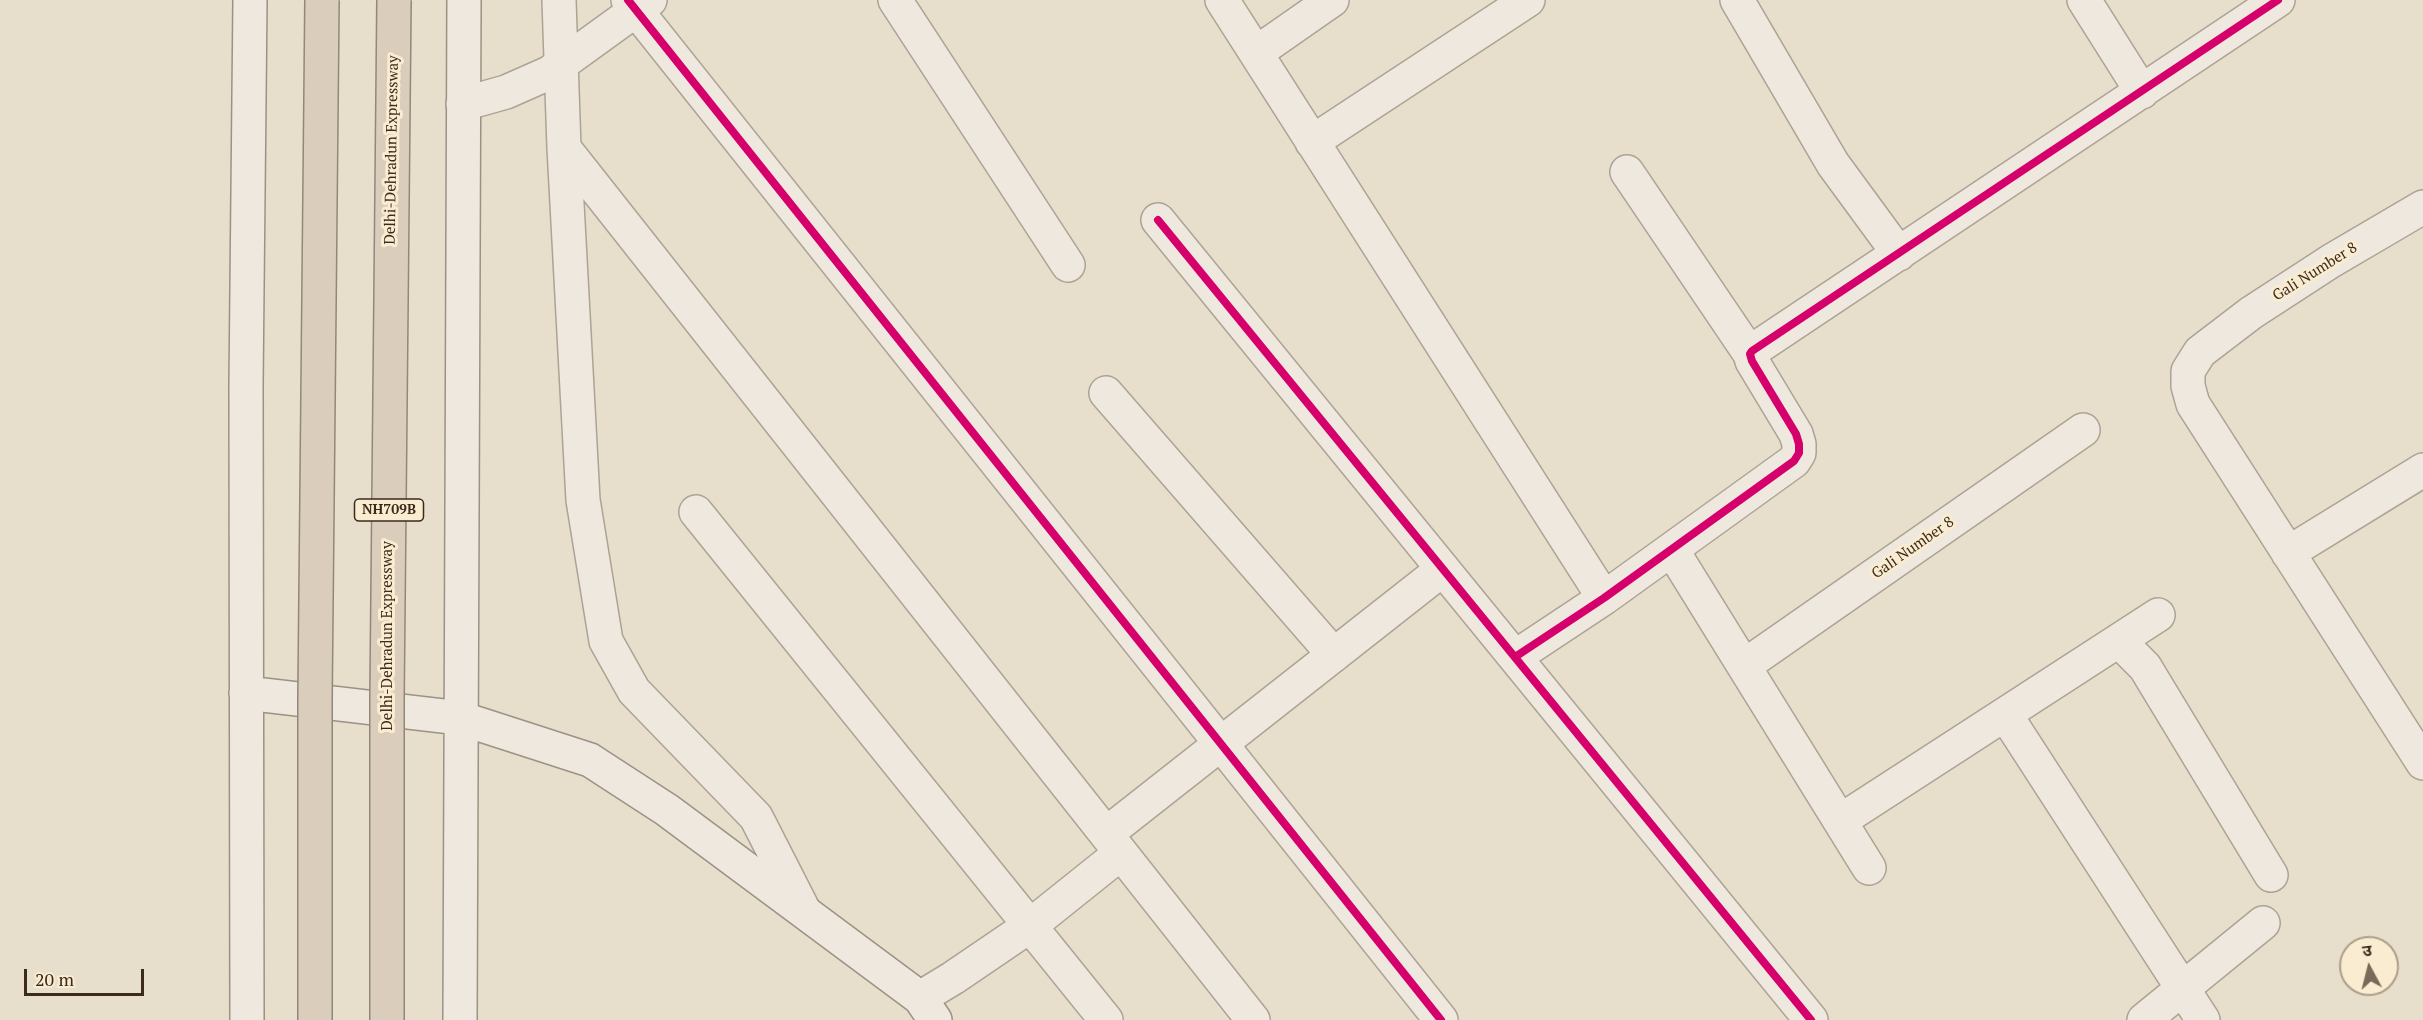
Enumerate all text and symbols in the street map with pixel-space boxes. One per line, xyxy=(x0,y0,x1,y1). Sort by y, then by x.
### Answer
street label: Delhi-Dehradun Expressway xyxy=(381,55,403,245)
street label: Gali Number 8 xyxy=(2269,239,2361,305)
road number: NH709B xyxy=(354,499,424,521)
street label: Gali Number 8 xyxy=(1868,513,1958,583)
street label: Delhi-Dehradun Expressway xyxy=(379,541,397,731)
north arrow xyxy=(2339,936,2399,996)
text: उ xyxy=(2361,939,2373,962)
scale bar xyxy=(27,957,147,995)
text: 20 m xyxy=(35,967,74,991)

